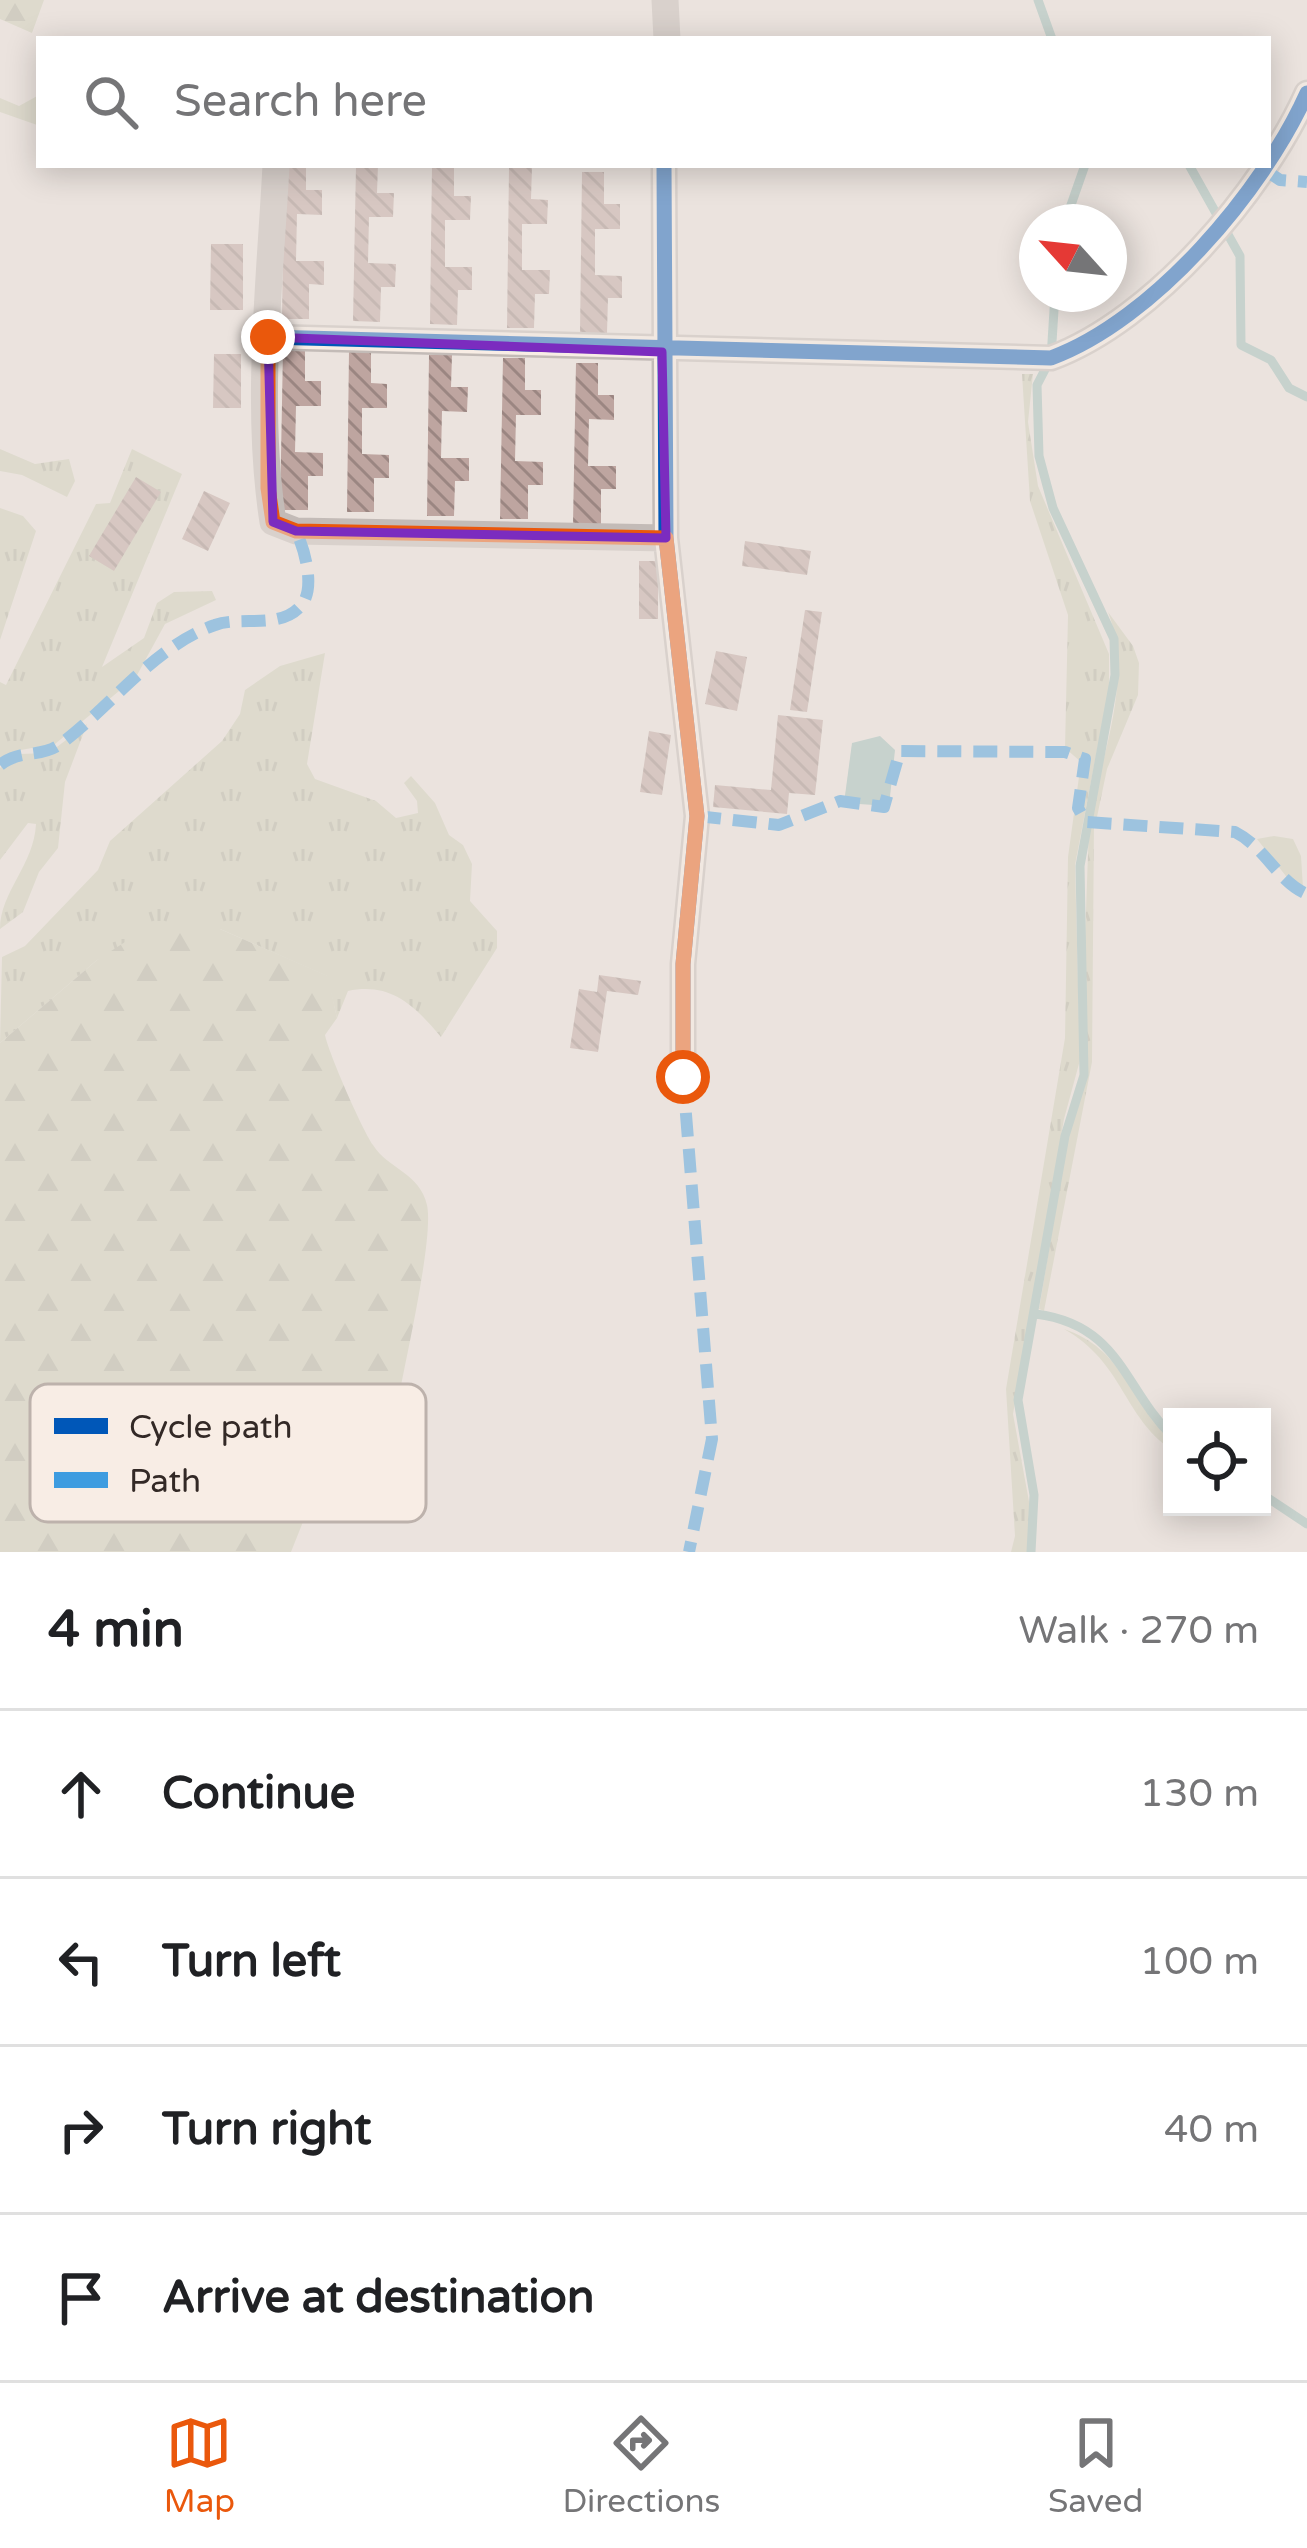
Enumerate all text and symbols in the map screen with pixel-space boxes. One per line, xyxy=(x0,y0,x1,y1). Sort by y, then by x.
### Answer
search box xyxy=(36,36,1271,168)
icon: search xyxy=(78,69,144,135)
text: Search here xyxy=(174,75,427,129)
north arrow xyxy=(1019,204,1127,312)
route end xyxy=(241,310,295,364)
route start xyxy=(656,1050,710,1104)
legend xyxy=(30,1384,426,1522)
text: Cycle path xyxy=(129,1408,293,1447)
map controls xyxy=(1163,1408,1271,1516)
button: locate xyxy=(1163,1408,1271,1516)
text: Path xyxy=(129,1462,201,1501)
text: 4 min xyxy=(48,1599,184,1661)
text: Walk · 270 m xyxy=(1018,1607,1259,1654)
icon: ahead xyxy=(48,1761,114,1827)
text: Continue xyxy=(162,1767,355,1821)
text: 130 m xyxy=(1140,1770,1259,1817)
icon: left xyxy=(48,1929,114,1995)
text: Turn left xyxy=(162,1935,341,1989)
text: 100 m xyxy=(1140,1938,1259,1985)
icon: right xyxy=(48,2097,114,2163)
text: Turn right xyxy=(162,2103,371,2157)
text: 40 m xyxy=(1164,2106,1259,2153)
icon: arrive xyxy=(48,2265,114,2331)
text: Arrive at destination xyxy=(162,2271,594,2325)
tab: Map xyxy=(164,2410,235,2521)
tab: Directions xyxy=(563,2410,720,2521)
tab: Saved xyxy=(1048,2410,1143,2521)

